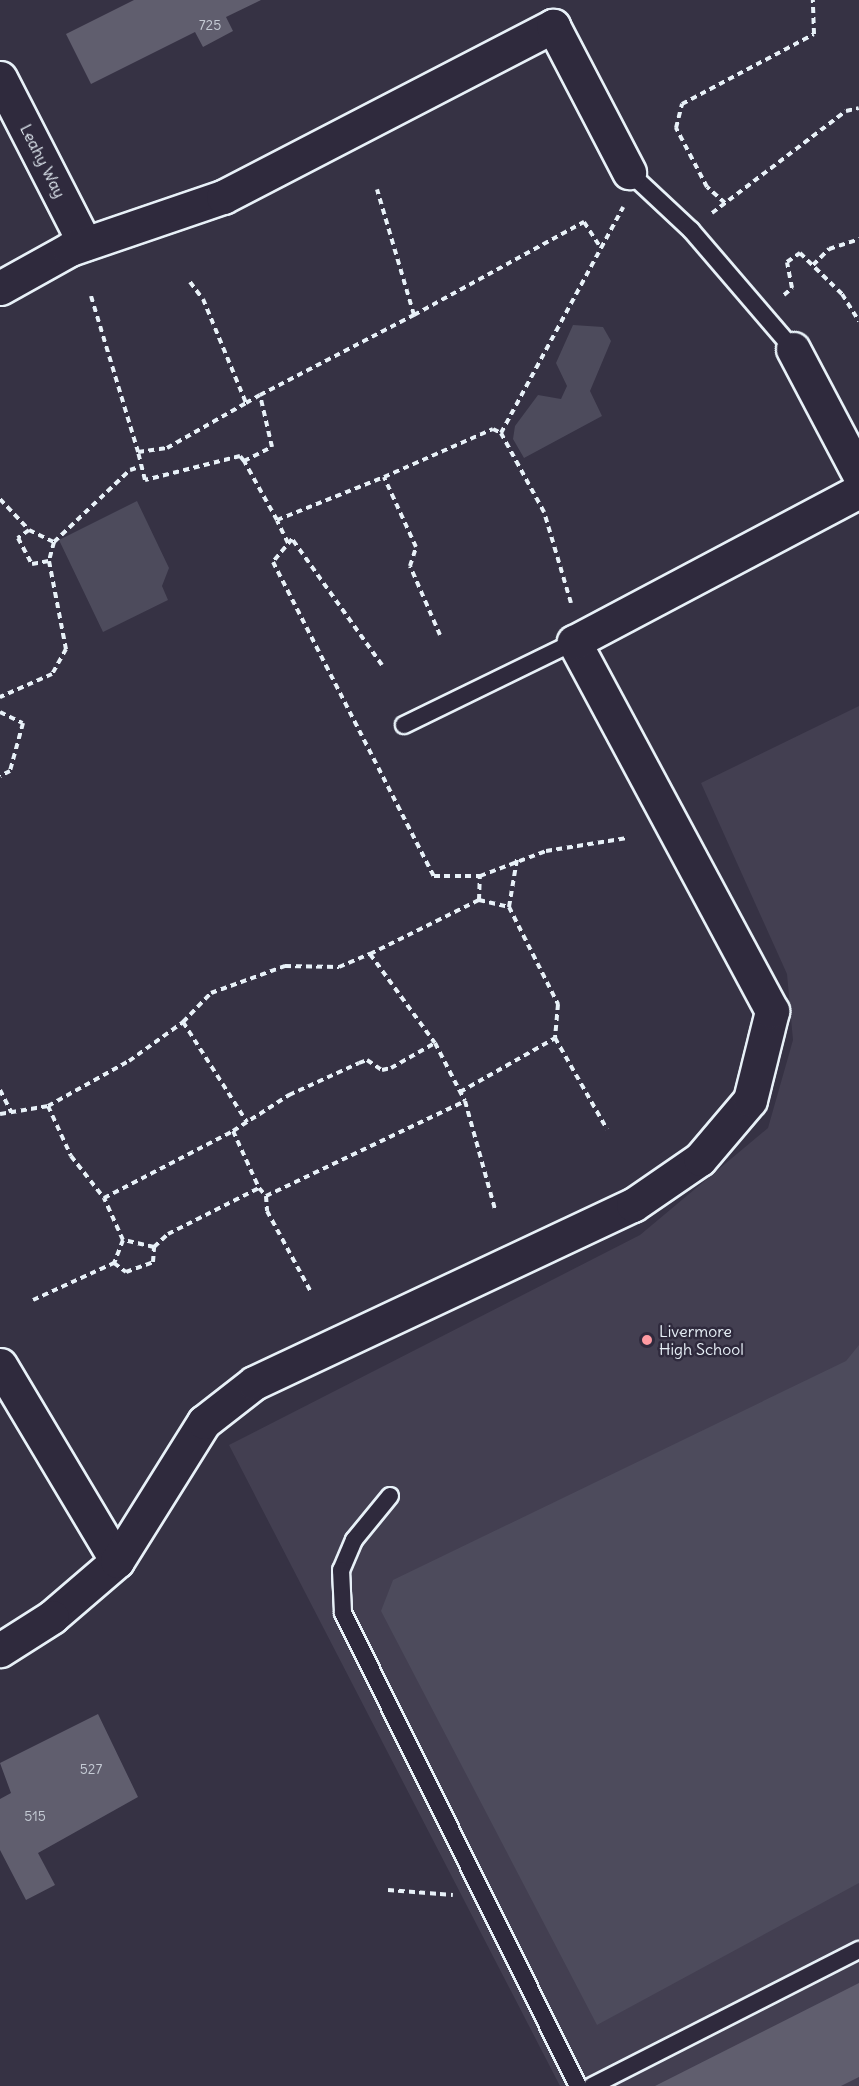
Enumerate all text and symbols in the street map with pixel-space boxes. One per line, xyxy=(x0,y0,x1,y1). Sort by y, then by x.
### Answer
house number: 725 xyxy=(199,17,221,33)
street label: Leahy Way xyxy=(16,121,70,201)
place label: Livermore High School xyxy=(659,1321,744,1359)
marker: Livermore High School xyxy=(640,1333,654,1347)
house number: 527 xyxy=(80,1761,102,1777)
house number: 515 xyxy=(24,1808,46,1824)

